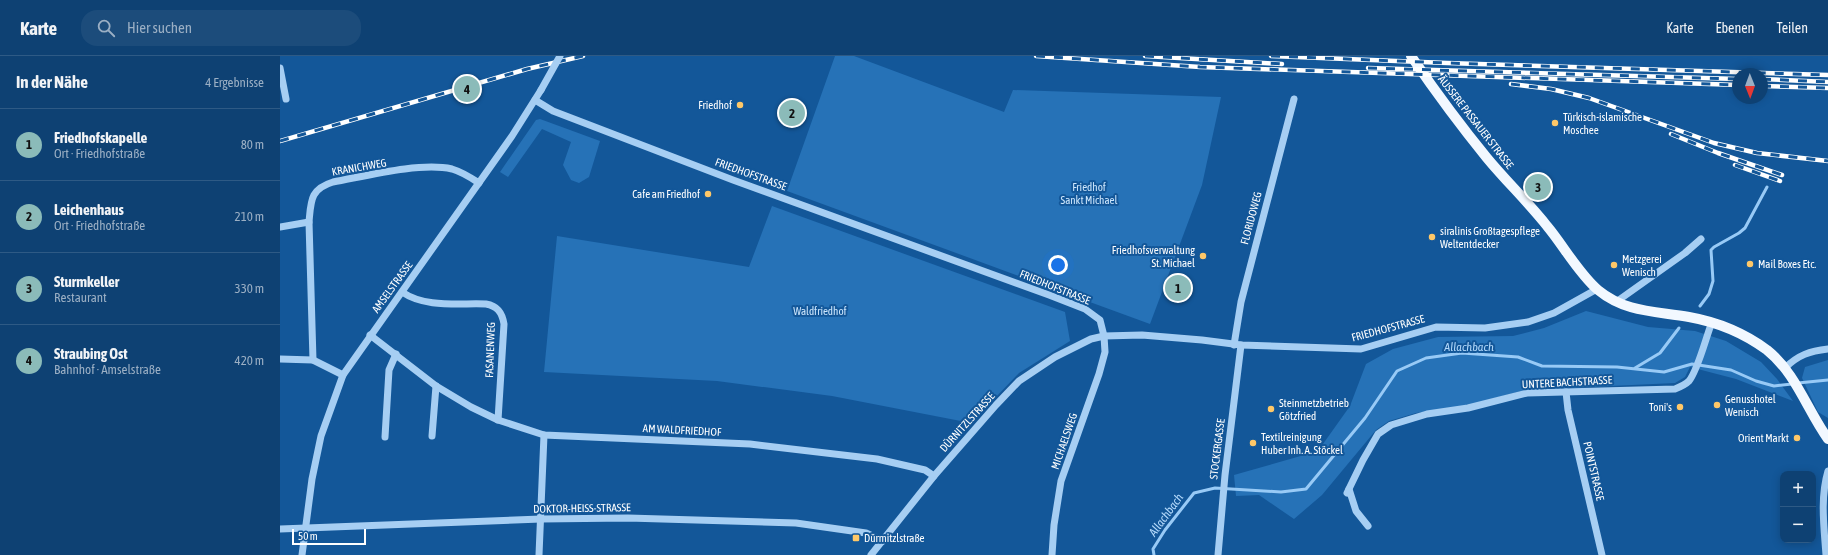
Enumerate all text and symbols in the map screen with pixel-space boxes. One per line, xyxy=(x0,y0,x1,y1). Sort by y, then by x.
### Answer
search box xyxy=(81,10,361,46)
text: Karte xyxy=(20,17,57,39)
icon: search xyxy=(95,17,117,39)
text: Hier suchen xyxy=(127,19,192,36)
text: Karte xyxy=(1666,20,1693,36)
text: Ebenen xyxy=(1715,20,1754,36)
text: Teilen xyxy=(1776,20,1808,36)
north arrow xyxy=(1732,68,1768,104)
text: In der Nähe xyxy=(16,72,88,92)
street label: ÄUSSERE PASSAUER STRASSE xyxy=(1436,73,1516,171)
pin: 4 xyxy=(454,74,480,104)
text: 4 Ergebnisse xyxy=(205,75,264,90)
pin: 2 xyxy=(779,98,805,128)
place label: Friedhof xyxy=(698,99,732,111)
marker: Friedhof xyxy=(735,100,745,110)
place label: Türkisch-islamische Moschee xyxy=(1563,111,1642,136)
marker: Türkisch-islamische Moschee xyxy=(1550,118,1560,128)
text: Friedhofskapelle xyxy=(54,129,147,146)
text: 1 xyxy=(26,137,32,152)
text: 80 m xyxy=(241,137,264,152)
text: Ort · Friedhofstraße xyxy=(54,146,145,161)
street label: KRANICHWEG xyxy=(331,156,387,178)
street label: FRIEDHOFSTRASSE xyxy=(714,156,789,193)
pin: 3 xyxy=(1525,172,1551,202)
park label: Friedhof Sankt Michael xyxy=(1061,181,1118,206)
place label: Cafe am Friedhof xyxy=(632,188,700,200)
marker: Cafe am Friedhof xyxy=(703,189,713,199)
street label: FLORIDOWEG xyxy=(1238,190,1264,246)
text: Leichenhaus xyxy=(54,201,124,218)
text: 2 xyxy=(26,209,32,224)
text: 210 m xyxy=(235,209,264,224)
text: Ort · Friedhofstraße xyxy=(54,218,145,233)
place label: siralinis Großtagespflege Weltentdecker xyxy=(1440,225,1540,250)
marker: siralinis Großtagespflege Weltentdecker xyxy=(1427,232,1437,242)
place label: Friedhofsverwaltung St. Michael xyxy=(1112,244,1195,269)
marker: Friedhofsverwaltung St. Michael xyxy=(1198,251,1208,261)
place label: Metzgerei Wenisch xyxy=(1622,253,1662,278)
your location xyxy=(1048,255,1068,275)
place label: Mail Boxes Etc. xyxy=(1758,258,1816,270)
street label: AMSELSTRASSE xyxy=(369,259,415,315)
marker: Mail Boxes Etc. xyxy=(1745,259,1755,269)
marker: Metzgerei Wenisch xyxy=(1609,260,1619,270)
street label: FRIEDHOFSTRASSE xyxy=(1018,267,1092,307)
text: Sturmkeller xyxy=(54,273,119,290)
pin: 1 xyxy=(1165,273,1191,303)
text: 3 xyxy=(26,281,32,296)
text: 330 m xyxy=(235,281,264,296)
text: Restaurant xyxy=(54,290,107,305)
park label: Waldfriedhof xyxy=(793,305,847,317)
street label: FRIEDHOFSTRASSE xyxy=(1350,312,1426,344)
street label: FASANENWEG xyxy=(483,322,497,378)
water label: Allachbach xyxy=(1443,340,1494,354)
text: Straubing Ost xyxy=(54,345,128,362)
text: 4 xyxy=(26,353,32,368)
text: 420 m xyxy=(235,353,264,368)
text: Bahnhof · Amselstraße xyxy=(54,362,161,377)
street label: UNTERE BACHSTRASSE xyxy=(1522,374,1613,390)
street label: DÜRNITZLSTRASSE xyxy=(937,390,997,454)
place label: Genusshotel Wenisch xyxy=(1725,393,1776,418)
place label: Steinmetzbetrieb Götzfried xyxy=(1279,397,1349,422)
marker: Genusshotel Wenisch xyxy=(1712,400,1722,410)
place label: Toni's xyxy=(1649,401,1672,413)
marker: Toni's xyxy=(1675,402,1685,412)
marker: Steinmetzbetrieb Götzfried xyxy=(1266,404,1276,414)
street label: MICHAELSWEG xyxy=(1049,411,1079,471)
street label: STOCKERGASSE xyxy=(1207,418,1227,480)
street label: AM WALDFRIEDHOF xyxy=(642,422,722,438)
place label: Textilreinigung Huber Inh. A. Stöckel xyxy=(1261,431,1343,456)
place label: Orient Markt xyxy=(1738,432,1789,444)
marker: Orient Markt xyxy=(1792,433,1802,443)
marker: Textilreinigung Huber Inh. A. Stöckel xyxy=(1248,438,1258,448)
street label: POINTSTRASSE xyxy=(1581,440,1607,502)
map controls xyxy=(1780,471,1816,543)
button: + xyxy=(1780,471,1816,507)
water label: Allachbach xyxy=(1145,491,1186,540)
street label: DOKTOR-HEISS-STRASSE xyxy=(533,501,631,515)
button: − xyxy=(1780,507,1816,543)
scale bar xyxy=(292,527,366,546)
text: 50 m xyxy=(298,530,318,542)
place label: Dürmitzlstraße xyxy=(864,532,925,544)
marker: Dürmitzlstraße xyxy=(851,533,861,543)

